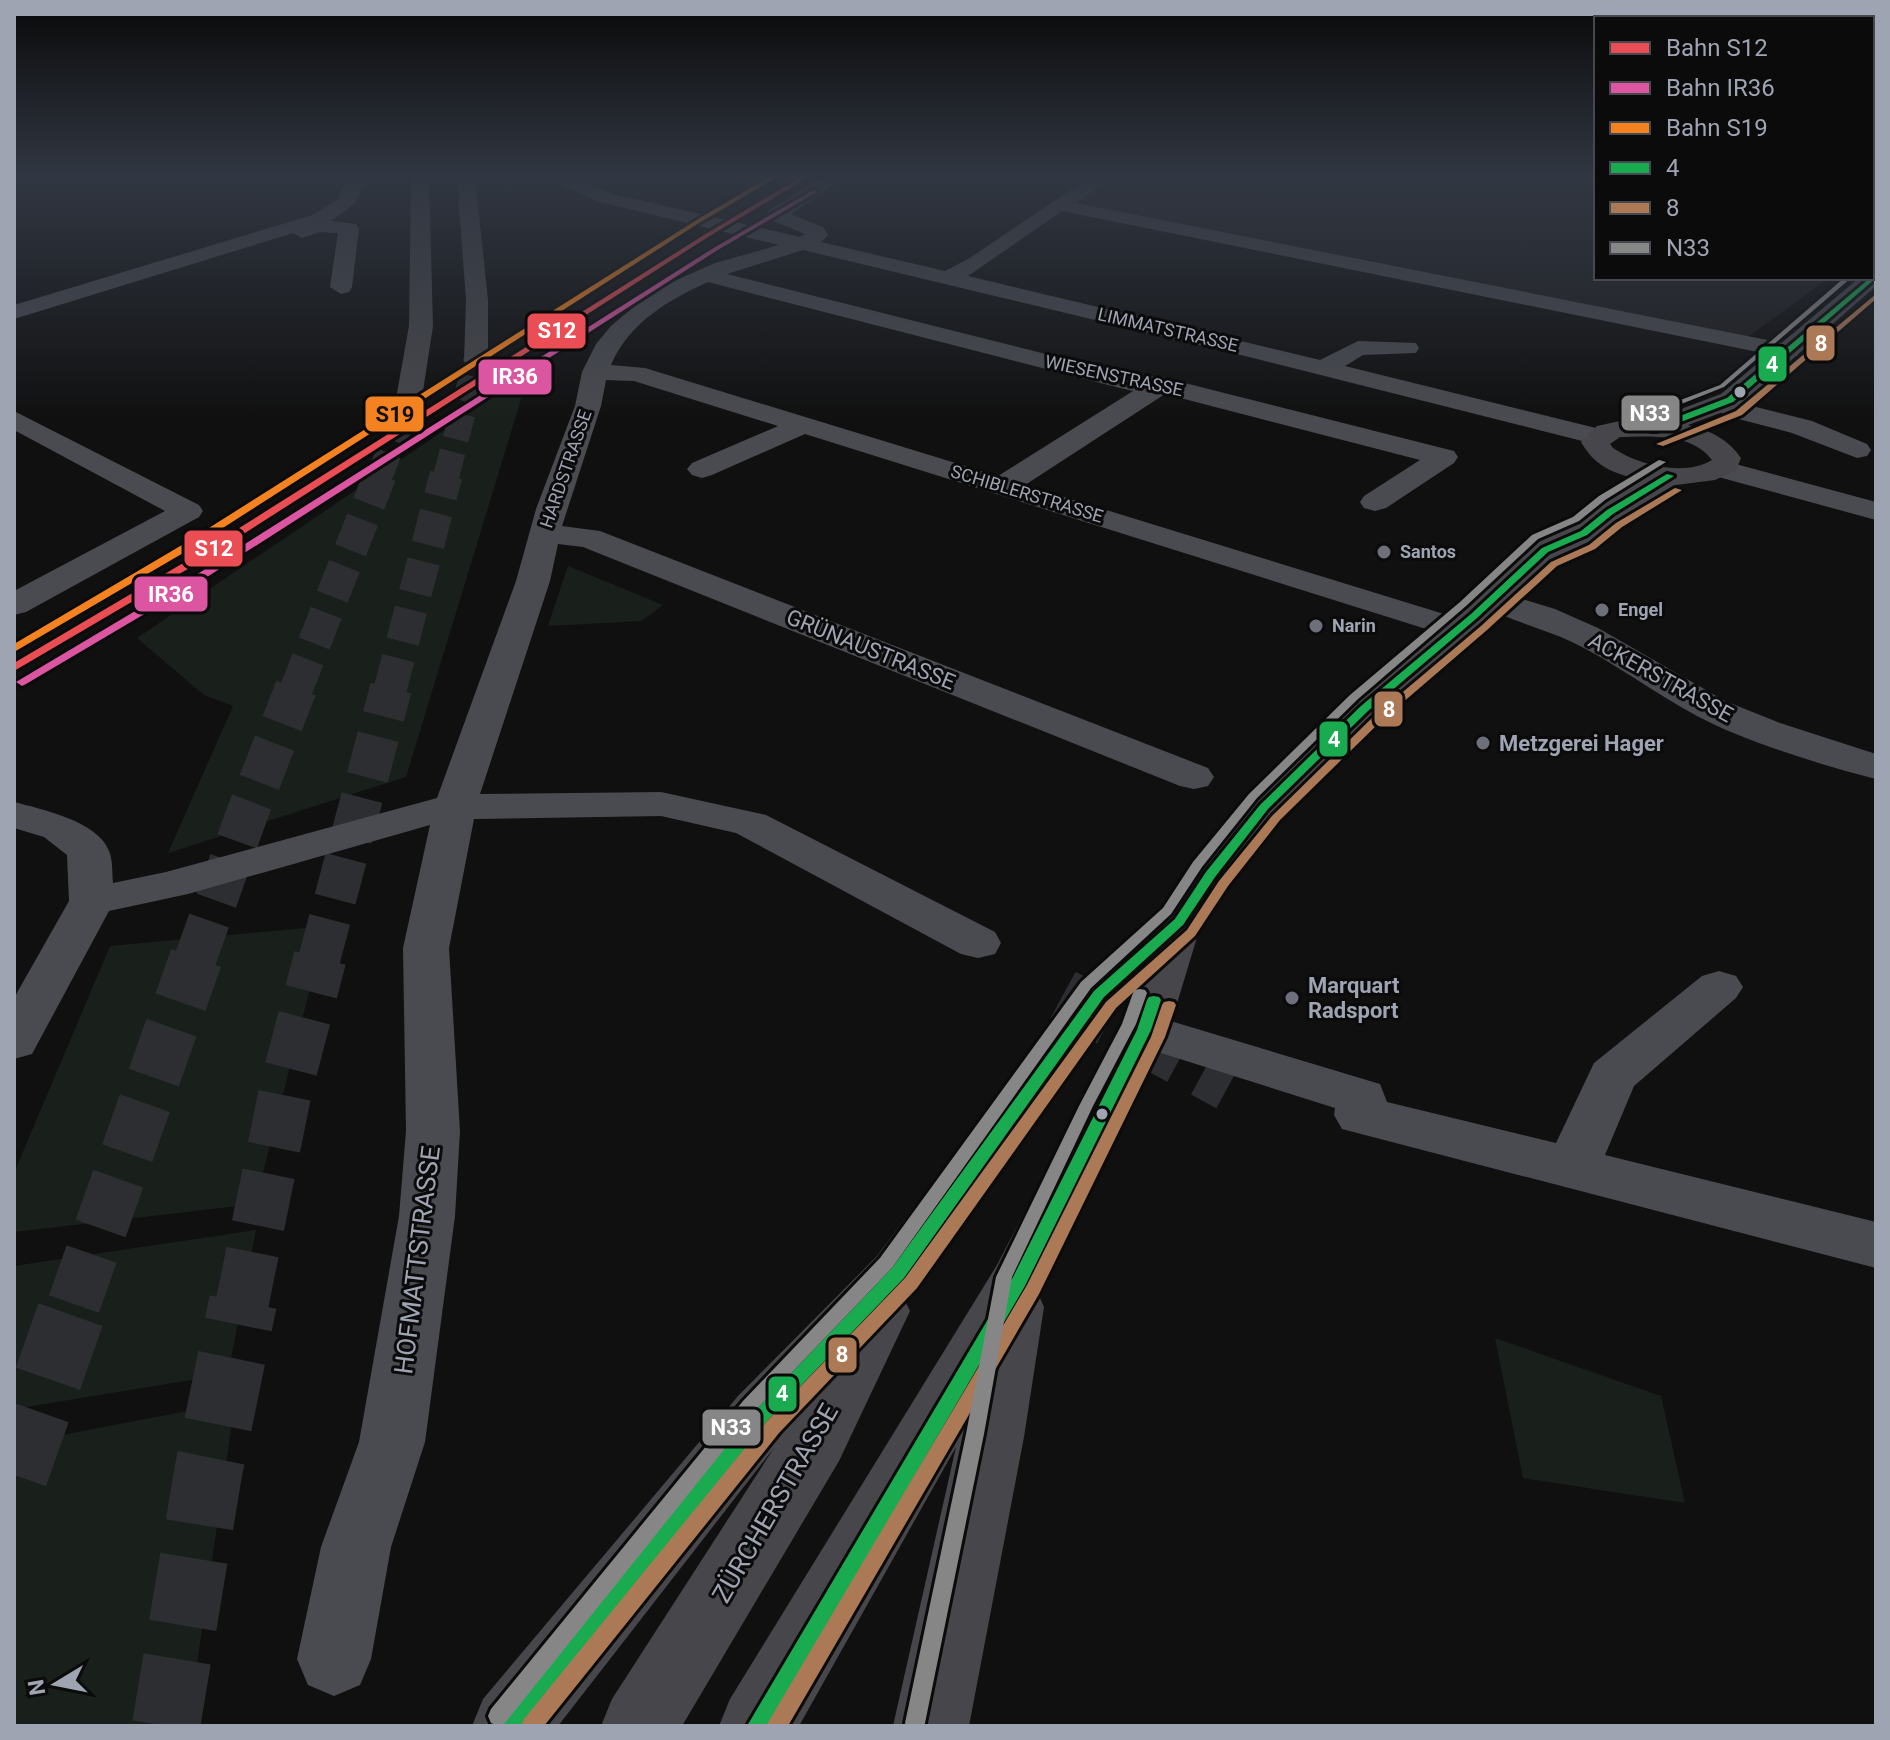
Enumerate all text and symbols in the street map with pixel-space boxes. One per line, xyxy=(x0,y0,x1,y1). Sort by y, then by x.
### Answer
legend xyxy=(1594,16,1874,280)
text: Bahn S12 xyxy=(1666,34,1768,62)
text: Bahn IR36 xyxy=(1666,74,1775,102)
text: Bahn S19 xyxy=(1666,114,1768,142)
text: 4 xyxy=(1666,154,1680,182)
text: 8 xyxy=(1666,194,1680,222)
text: N33 xyxy=(1666,234,1710,262)
street label: LIMMATSTRASSE xyxy=(1096,303,1240,356)
line badge: S12 xyxy=(526,312,587,350)
text: S12 xyxy=(538,318,576,343)
line badge: 8 xyxy=(1805,324,1836,362)
text: 8 xyxy=(1815,331,1827,356)
line badge: 4 xyxy=(1757,345,1788,383)
street label: WIESENSTRASSE xyxy=(1043,351,1185,400)
text: 4 xyxy=(1766,352,1779,377)
line badge: IR36 xyxy=(477,358,553,396)
text: IR36 xyxy=(492,364,538,389)
unlabelled marker xyxy=(1732,384,1748,400)
line badge: N33 xyxy=(1620,394,1681,432)
line badge: S19 xyxy=(364,395,425,433)
text: N33 xyxy=(1630,401,1670,426)
text: S19 xyxy=(376,402,414,427)
street label: HARDSTRASSE xyxy=(535,407,596,531)
street label: SCHIBLERSTRASSE xyxy=(948,460,1106,527)
line badge: S12 xyxy=(183,529,244,568)
text: S12 xyxy=(195,536,233,561)
place label: Santos xyxy=(1400,541,1456,562)
marker: Santos xyxy=(1375,543,1393,561)
line badge: IR36 xyxy=(133,575,209,613)
text: IR36 xyxy=(148,582,194,607)
place label: Engel xyxy=(1618,599,1663,620)
marker: Engel xyxy=(1593,601,1611,619)
street label: GRÜNAUSTRASSE xyxy=(783,604,959,695)
place label: Narin xyxy=(1332,615,1376,636)
marker: Narin xyxy=(1307,617,1325,635)
street label: ACKERSTRASSE xyxy=(1584,627,1737,727)
line badge: 8 xyxy=(1373,690,1404,728)
text: 8 xyxy=(1383,697,1395,722)
line badge: 4 xyxy=(1318,720,1349,758)
text: 4 xyxy=(1328,727,1341,752)
place label: Metzgerei Hager xyxy=(1499,731,1664,756)
marker: Metzgerei Hager xyxy=(1474,734,1492,752)
place label: Marquart Radsport xyxy=(1308,973,1400,1023)
marker: Marquart Radsport xyxy=(1283,989,1301,1007)
unlabelled marker xyxy=(1094,1106,1110,1122)
street label: HOFMATTSTRASSE xyxy=(388,1144,446,1376)
line badge: 8 xyxy=(827,1336,858,1374)
text: 8 xyxy=(836,1342,848,1367)
line badge: 4 xyxy=(767,1375,798,1413)
text: 4 xyxy=(776,1381,789,1406)
street label: ZÜRCHERSTRASSE xyxy=(706,1398,844,1608)
line badge: N33 xyxy=(701,1408,762,1447)
text: N33 xyxy=(711,1415,751,1440)
north arrow xyxy=(16,1644,96,1724)
text: N xyxy=(23,1678,50,1697)

